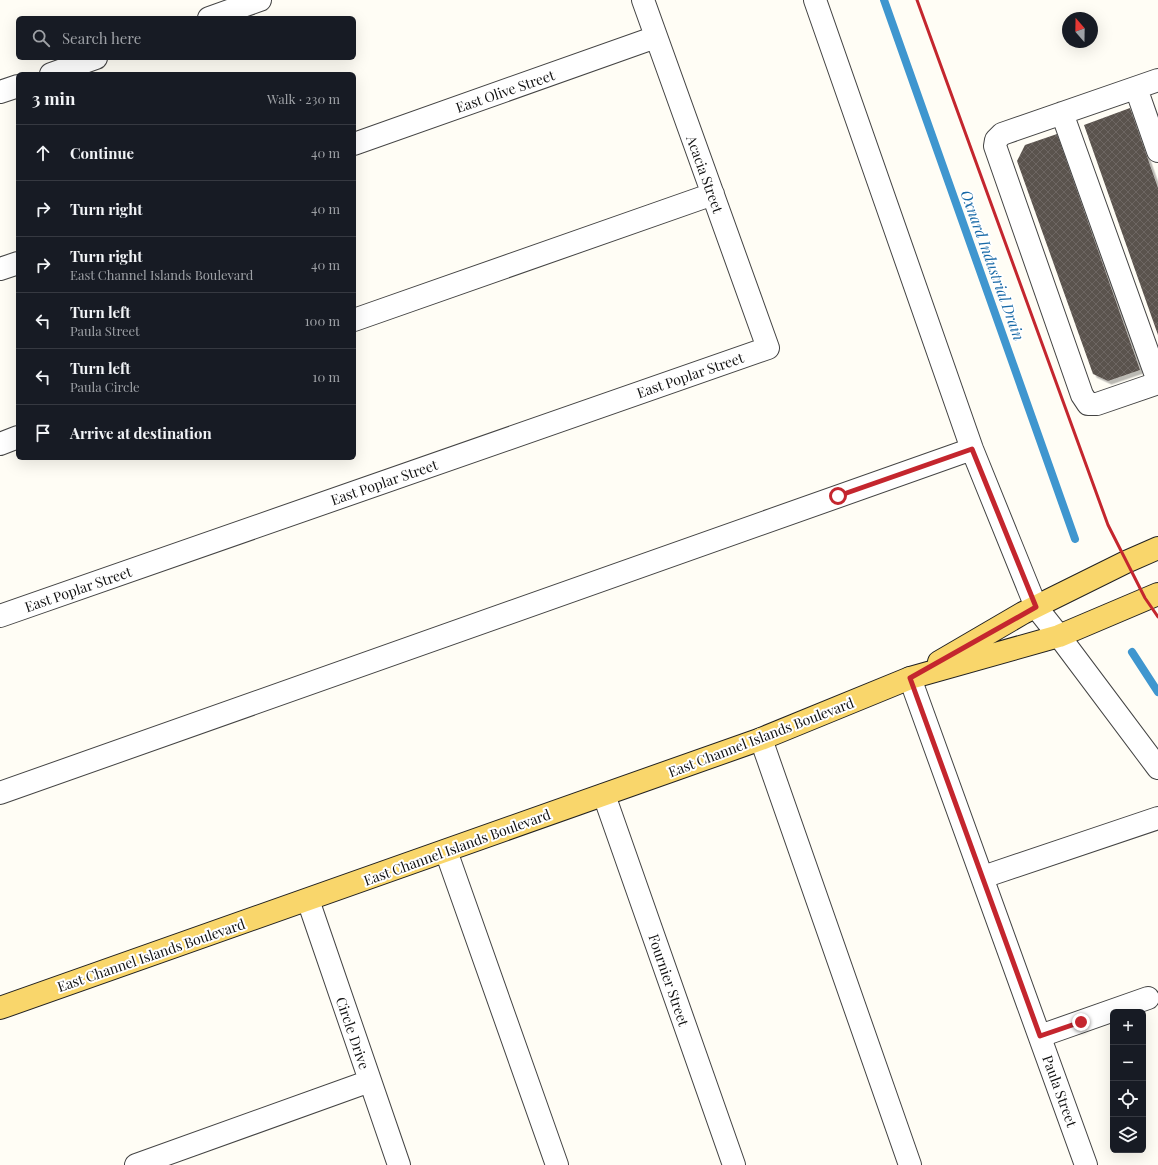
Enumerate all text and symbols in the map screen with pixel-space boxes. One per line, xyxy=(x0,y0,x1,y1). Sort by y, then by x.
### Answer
north arrow xyxy=(1062,12,1098,48)
search box xyxy=(16,16,356,60)
icon: search xyxy=(30,27,52,49)
text: Search here xyxy=(62,28,141,48)
street label: East Olive Street xyxy=(453,65,558,117)
text: 3 min xyxy=(32,87,75,109)
text: Walk · 230 m xyxy=(267,90,340,107)
street label: Acacia Street xyxy=(682,132,728,216)
icon: ahead xyxy=(32,142,54,164)
text: Continue xyxy=(70,143,134,163)
text: 40 m xyxy=(311,144,340,161)
water label: Oxnard Industrial Drain xyxy=(956,187,1030,343)
icon: right xyxy=(32,198,54,220)
text: Turn right xyxy=(70,199,143,219)
text: 40 m xyxy=(311,200,340,217)
text: Turn right xyxy=(70,246,143,266)
icon: right xyxy=(32,254,54,276)
text: 40 m xyxy=(311,256,340,273)
text: East Channel Islands Boulevard xyxy=(70,266,253,283)
text: Turn left xyxy=(70,302,131,322)
icon: left xyxy=(32,310,54,332)
text: 100 m xyxy=(305,312,340,329)
text: Paula Street xyxy=(70,322,140,339)
street label: East Poplar Street xyxy=(634,347,747,402)
text: Turn left xyxy=(70,358,131,378)
icon: left xyxy=(32,366,54,388)
text: 10 m xyxy=(313,368,340,385)
text: Paula Circle xyxy=(70,378,140,395)
icon: arrive xyxy=(32,422,54,444)
text: Arrive at destination xyxy=(70,423,212,443)
street label: East Poplar Street xyxy=(328,454,441,509)
route start xyxy=(829,487,847,505)
street label: East Poplar Street xyxy=(22,561,135,616)
street label: East Channel Islands Boulevard xyxy=(665,693,857,781)
street label: East Channel Islands Boulevard xyxy=(361,804,553,890)
street label: East Channel Islands Boulevard xyxy=(55,914,247,996)
street label: Fournier Street xyxy=(644,931,694,1030)
street label: Circle Drive xyxy=(332,994,374,1072)
map controls xyxy=(1110,1009,1146,1153)
button: + xyxy=(1110,1009,1146,1045)
route end xyxy=(1072,1013,1090,1031)
button: − xyxy=(1110,1045,1146,1081)
street label: Paula Street xyxy=(1038,1052,1082,1131)
button: locate xyxy=(1110,1081,1146,1117)
button: layers xyxy=(1110,1117,1146,1153)

